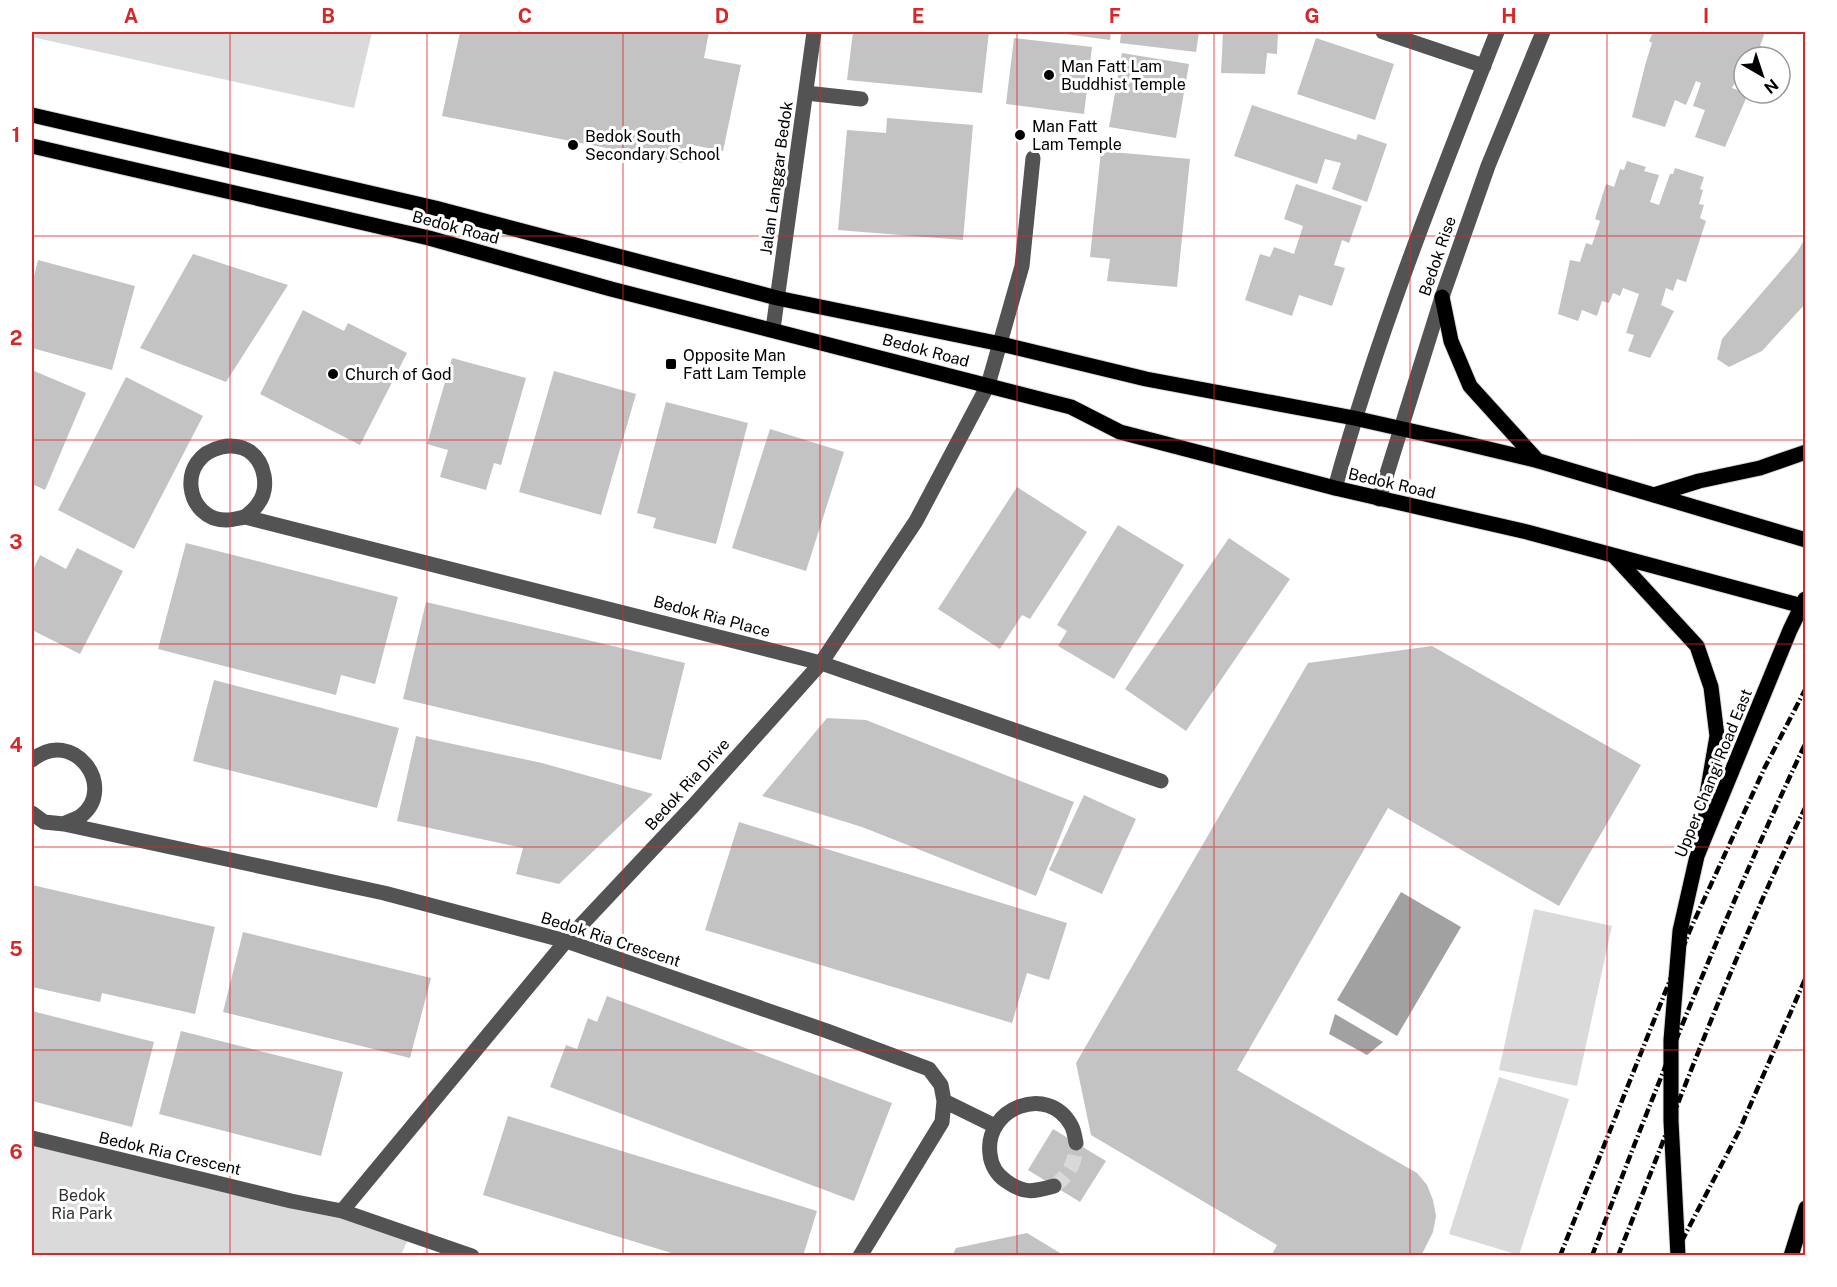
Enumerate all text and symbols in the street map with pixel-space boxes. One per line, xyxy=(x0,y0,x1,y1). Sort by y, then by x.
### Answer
text: A xyxy=(124,4,138,28)
text: B xyxy=(321,4,335,28)
text: C xyxy=(518,4,532,28)
text: D xyxy=(715,4,729,28)
text: E xyxy=(912,4,924,28)
text: F xyxy=(1109,4,1121,28)
text: G xyxy=(1304,4,1320,28)
text: H xyxy=(1501,4,1517,28)
text: I xyxy=(1703,4,1709,28)
north arrow xyxy=(1732,45,1792,105)
place label: Man Fatt Lam Buddhist Temple xyxy=(1061,57,1186,94)
marker: Man Fatt Lam Buddhist Temple xyxy=(1042,68,1056,82)
text: N xyxy=(1760,75,1782,98)
street label: Jalan Langgar Bedok xyxy=(756,100,797,256)
place label: Man Fatt Lam Temple xyxy=(1032,117,1122,154)
text: 1 xyxy=(12,123,20,147)
place label: Bedok South Secondary School xyxy=(585,127,721,164)
marker: Man Fatt Lam Temple xyxy=(1013,128,1027,142)
marker: Bedok South Secondary School xyxy=(566,138,580,152)
street label: Bedok Road xyxy=(410,207,501,248)
street label: Bedok Rise xyxy=(1415,214,1460,299)
text: 2 xyxy=(10,326,22,350)
street label: Bedok Road xyxy=(880,330,971,371)
place label: Opposite Man Fatt Lam Temple xyxy=(683,346,806,383)
marker: Opposite Man Fatt Lam Temple xyxy=(664,357,678,371)
place label: Church of God xyxy=(345,365,452,384)
marker: Church of God xyxy=(326,367,340,381)
street label: Bedok Road xyxy=(1346,464,1437,503)
text: 3 xyxy=(9,530,23,554)
street label: Bedok Ria Place xyxy=(651,592,772,641)
street label: Upper Changi Road East xyxy=(1671,686,1756,860)
text: 4 xyxy=(9,733,23,757)
street label: Bedok Ria Drive xyxy=(641,734,734,834)
street label: Bedok Ria Crescent xyxy=(539,908,683,971)
text: 5 xyxy=(9,937,23,961)
street label: Bedok Ria Crescent xyxy=(97,1128,243,1179)
text: 6 xyxy=(9,1140,23,1164)
park label: Bedok Ria Park xyxy=(51,1186,113,1223)

